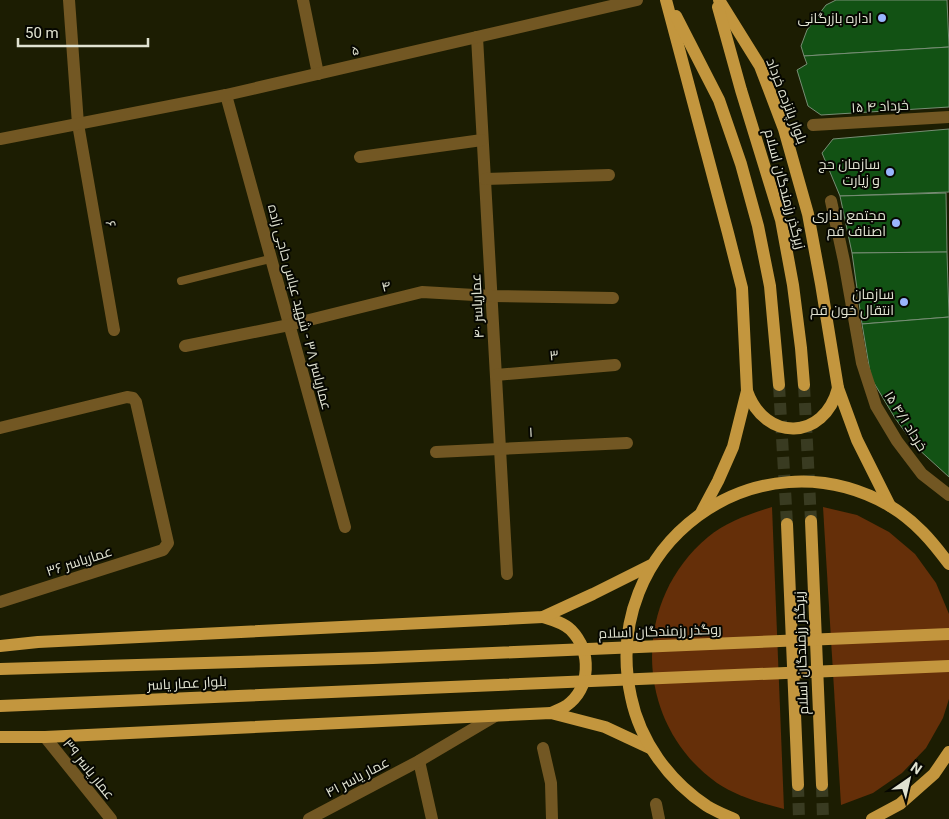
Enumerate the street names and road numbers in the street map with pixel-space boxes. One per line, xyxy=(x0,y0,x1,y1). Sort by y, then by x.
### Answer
street label: ۵ xyxy=(349,41,361,59)
street label: بلوار پانزده خرداد xyxy=(761,56,811,147)
street label: ۱۵ خرداد ۴ xyxy=(851,97,909,115)
street label: زیرگذر رزمندگان اسلام xyxy=(759,127,809,251)
street label: عماریاسر ۳۸ - شهید عباس حاجی زاده xyxy=(265,202,335,412)
street label: ۶ xyxy=(103,219,119,229)
street label: عماریاسر ۴۰ xyxy=(467,273,487,339)
street label: ۴ xyxy=(380,277,392,295)
street label: ۳ xyxy=(549,347,559,363)
street label: ۱۵ خرداد ۴/۱ xyxy=(881,388,931,454)
street label: ۱ xyxy=(528,424,534,440)
street label: عماریاسر ۳۶ xyxy=(44,543,114,579)
street label: زیرگذر رزمندگان اسلام xyxy=(791,591,813,715)
street label: روگذر رزمندگان اسلام xyxy=(598,621,722,643)
street label: بلوار عمار یاسر xyxy=(146,673,227,693)
street label: عمار یاسر ۳۹ xyxy=(60,736,118,802)
street label: عمار یاسر ۴۱ xyxy=(323,754,391,800)

